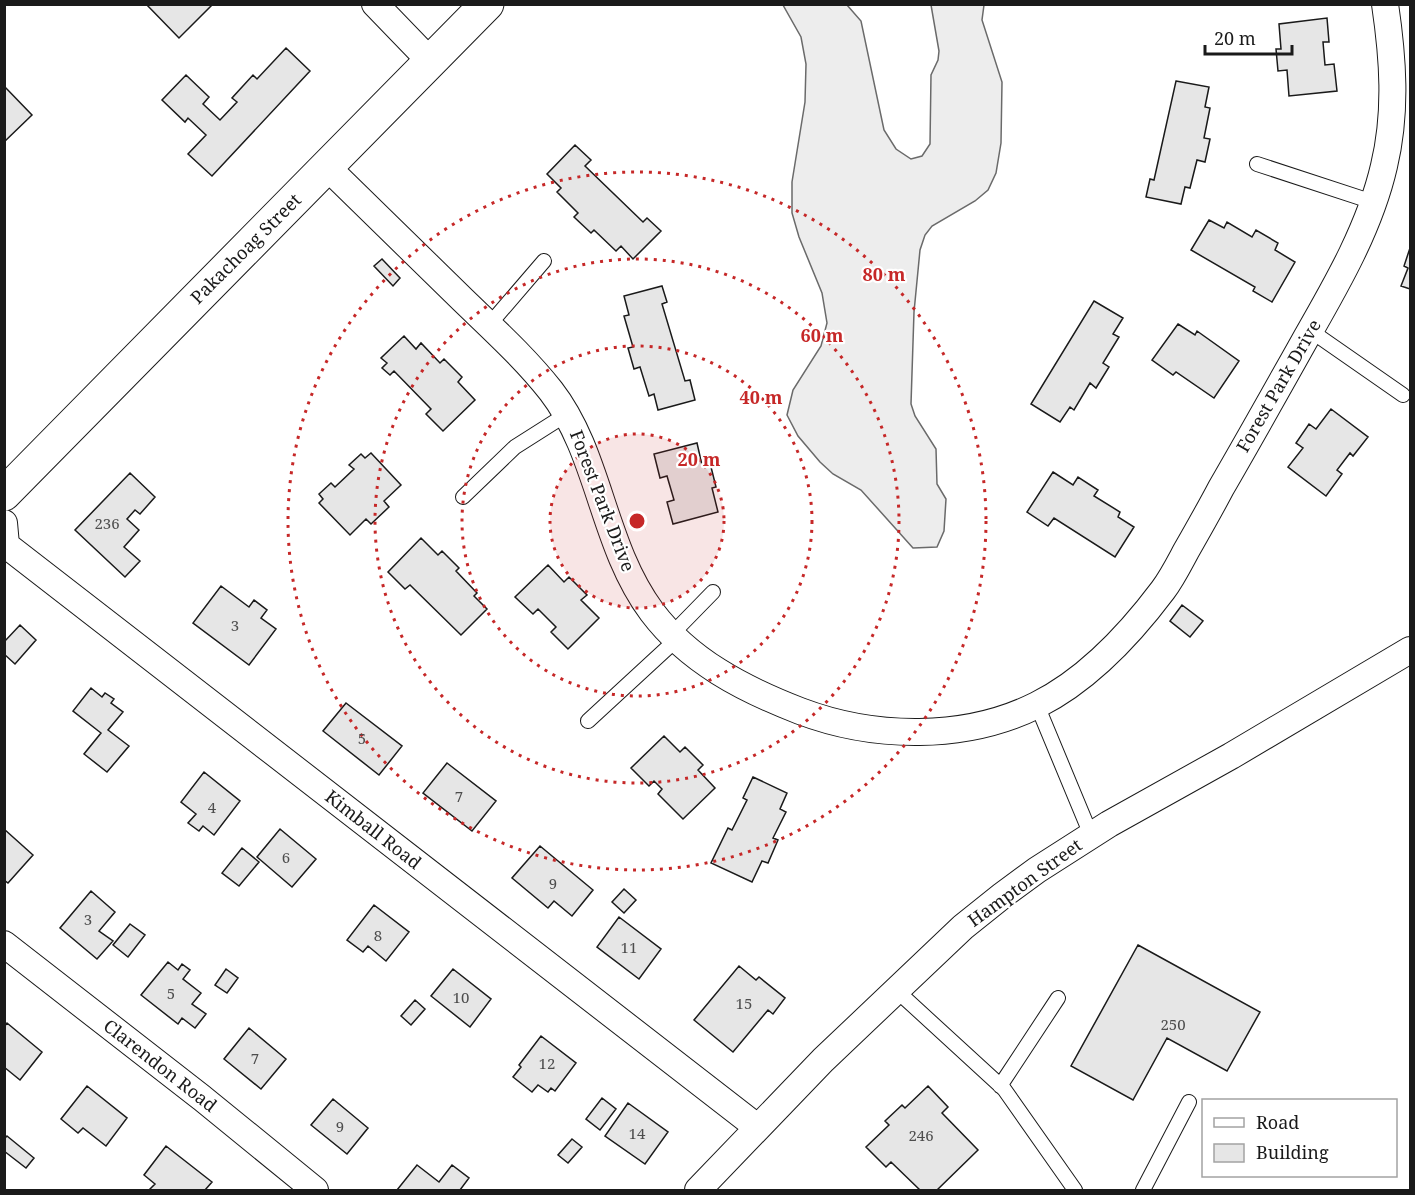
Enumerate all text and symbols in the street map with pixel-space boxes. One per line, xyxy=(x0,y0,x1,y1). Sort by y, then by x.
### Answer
scale bar xyxy=(1205,18,1292,56)
text: 20 m xyxy=(1214,26,1256,50)
street label: Pakachoag Street xyxy=(185,188,306,309)
text: 80 m xyxy=(863,262,906,286)
street label: Forest Park Drive xyxy=(1230,315,1326,456)
text: 60 m xyxy=(801,323,844,347)
text: 40 m xyxy=(740,385,783,409)
street label: Forest Park Drive xyxy=(565,427,641,575)
text: 20 m xyxy=(678,447,721,471)
centre of rings xyxy=(627,511,647,531)
house number: 236 xyxy=(94,513,120,533)
house number: 3 xyxy=(231,615,239,635)
house number: 5 xyxy=(358,728,366,748)
street label: Kimball Road xyxy=(321,784,427,874)
house number: 7 xyxy=(455,786,463,806)
house number: 4 xyxy=(208,797,217,817)
street label: Hampton Street xyxy=(962,833,1086,932)
house number: 6 xyxy=(282,847,290,867)
house number: 9 xyxy=(549,873,557,893)
house number: 3 xyxy=(84,909,92,929)
house number: 8 xyxy=(374,925,382,945)
house number: 11 xyxy=(621,937,637,957)
house number: 5 xyxy=(167,983,175,1003)
house number: 10 xyxy=(453,987,469,1007)
house number: 15 xyxy=(736,993,752,1013)
street label: Clarendon Road xyxy=(99,1013,222,1117)
house number: 250 xyxy=(1160,1014,1186,1034)
house number: 7 xyxy=(251,1048,259,1068)
house number: 12 xyxy=(539,1053,555,1073)
legend xyxy=(1202,1099,1397,1177)
text: Road xyxy=(1256,1110,1299,1134)
house number: 9 xyxy=(336,1116,344,1136)
house number: 14 xyxy=(629,1123,646,1143)
house number: 246 xyxy=(908,1125,934,1145)
text: Building xyxy=(1256,1140,1329,1164)

